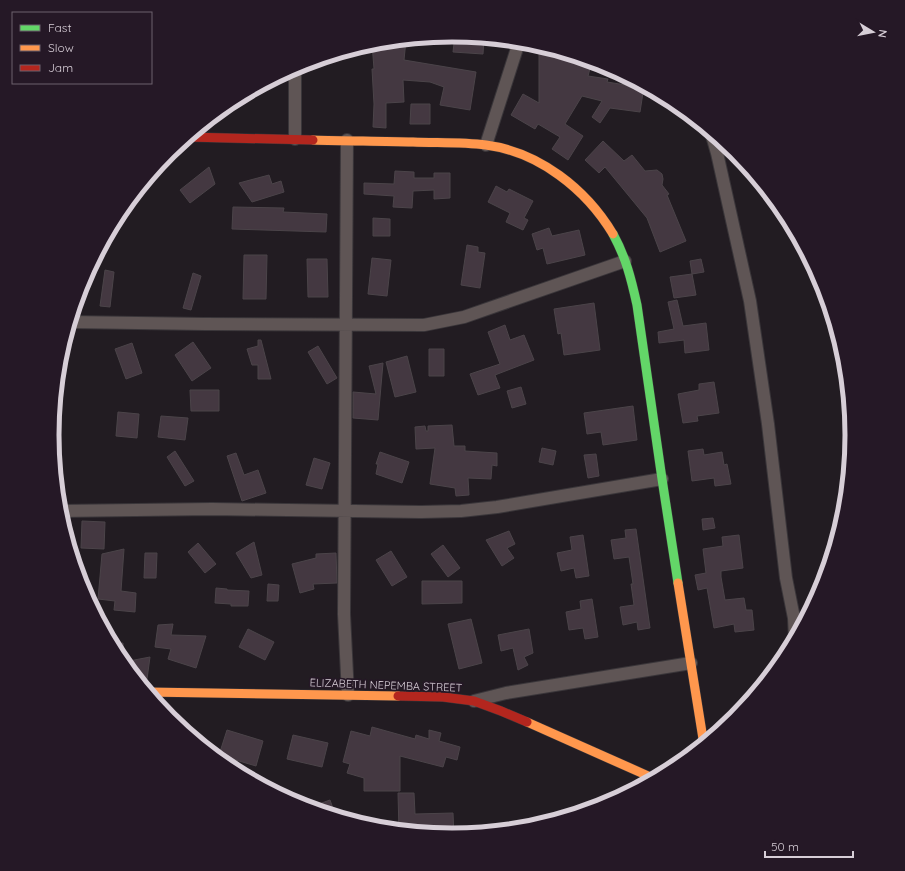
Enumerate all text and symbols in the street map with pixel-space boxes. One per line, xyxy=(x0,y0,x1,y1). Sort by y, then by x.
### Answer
legend xyxy=(12,12,152,84)
north arrow xyxy=(853,12,893,52)
text: Fast xyxy=(48,20,72,35)
text: N xyxy=(875,29,890,39)
text: Slow xyxy=(48,40,74,55)
text: Jam xyxy=(48,60,73,75)
street label: ELIZABETH NEPEMBA STREET xyxy=(309,675,463,695)
scale bar xyxy=(765,833,853,859)
text: 50 m xyxy=(771,839,799,854)

